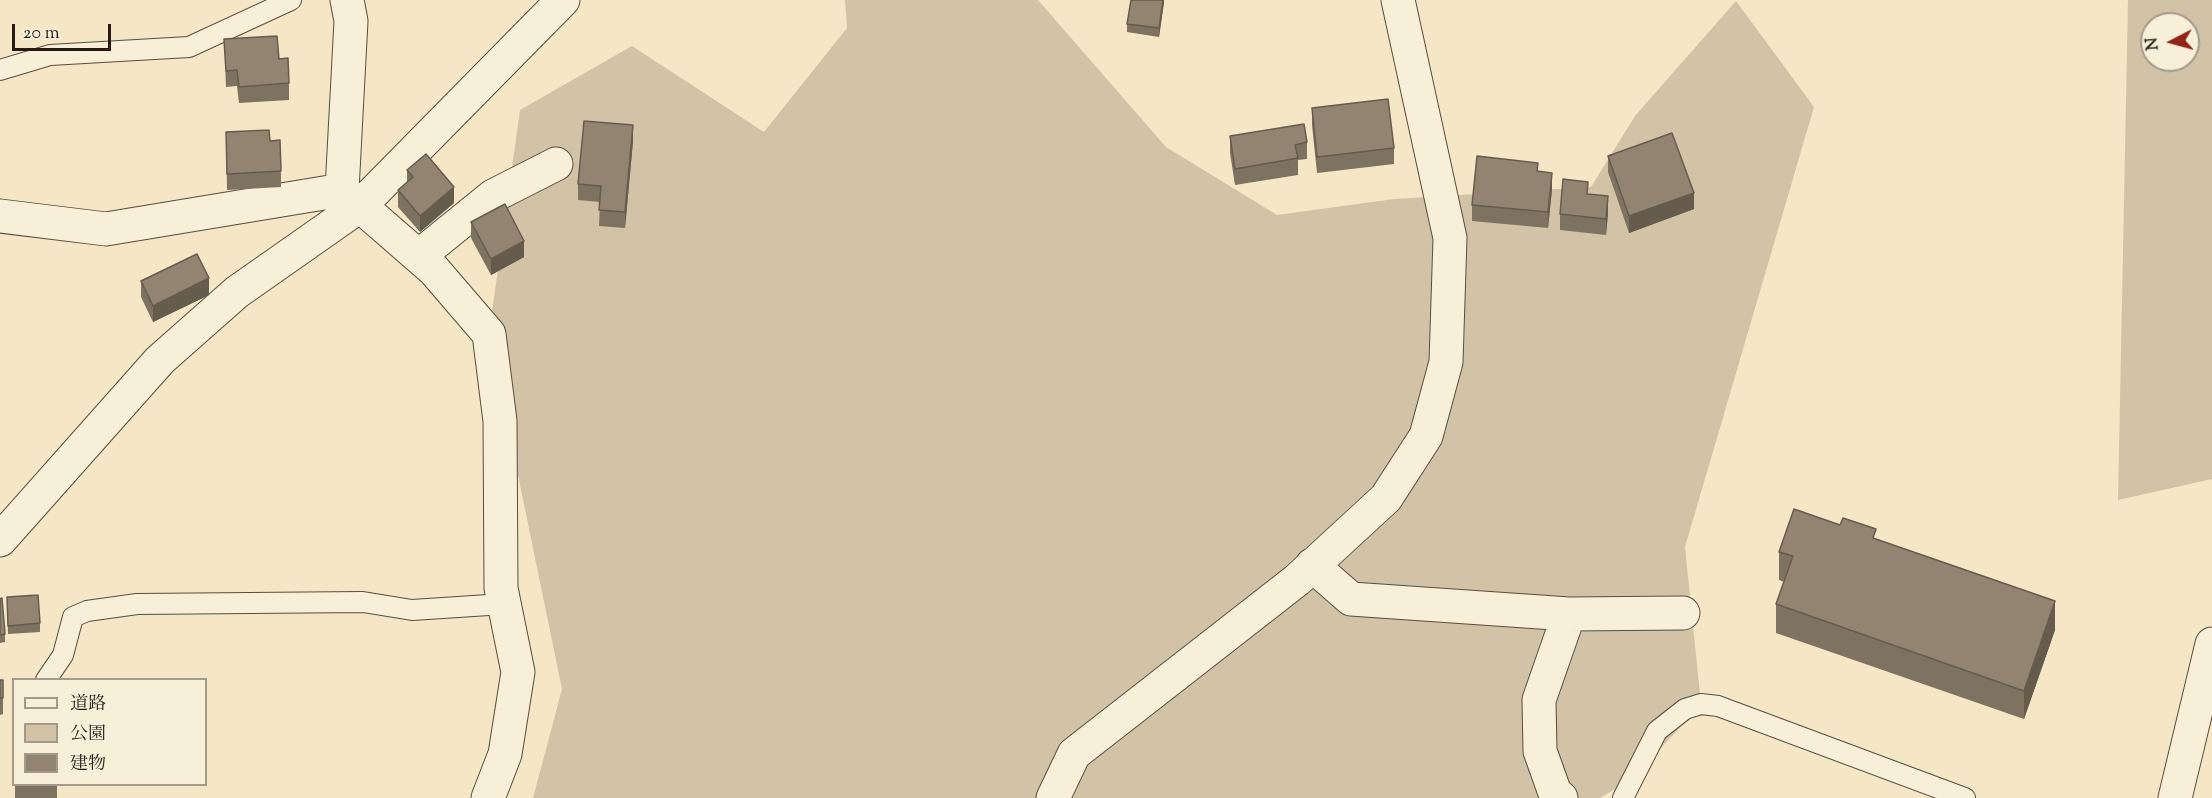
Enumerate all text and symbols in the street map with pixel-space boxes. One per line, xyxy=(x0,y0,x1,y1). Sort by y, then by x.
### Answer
scale bar xyxy=(15,12,114,50)
north arrow xyxy=(2140,12,2200,72)
text: 20 m xyxy=(23,21,60,47)
text: N xyxy=(2141,36,2166,51)
legend xyxy=(12,678,207,786)
text: 道路 xyxy=(70,692,106,718)
text: 公園 xyxy=(70,722,106,748)
text: 建物 xyxy=(70,752,106,778)

